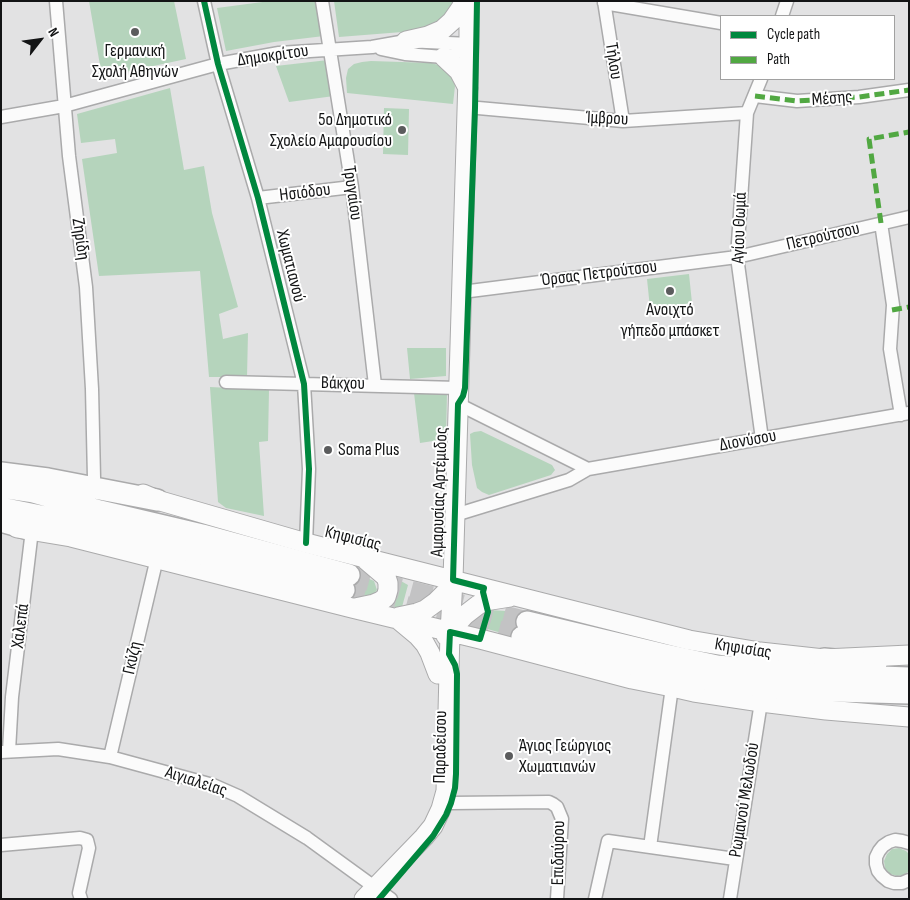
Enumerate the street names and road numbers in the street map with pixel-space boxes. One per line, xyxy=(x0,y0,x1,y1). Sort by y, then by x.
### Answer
street label: Δημοκρίτου xyxy=(236,40,310,72)
street label: Τήλου xyxy=(599,41,627,81)
street label: Μέσης xyxy=(811,87,853,111)
street label: Ίμβρου xyxy=(585,107,629,131)
street label: Τρυγαίου xyxy=(337,164,367,222)
street label: Ησιόδου xyxy=(278,179,332,207)
street label: Αγίου Θωμά xyxy=(728,192,752,264)
street label: Ζηρίδη xyxy=(66,217,94,261)
street label: Πετρούτσου xyxy=(784,218,862,256)
street label: Χωματιανού xyxy=(271,228,309,304)
street label: Όρσας Πετρούτσου xyxy=(540,256,658,292)
street label: Βάκχου xyxy=(321,373,365,395)
street label: Διονύσου xyxy=(718,425,778,457)
street label: Αμαρυσίας Αρτέμιδος xyxy=(427,427,453,557)
street label: Κηφισίας xyxy=(323,522,383,556)
street label: Χαλεπά xyxy=(8,603,34,649)
street label: Κηφισίας xyxy=(713,634,773,664)
street label: Γκύζη xyxy=(119,639,147,677)
street label: Παραδείσου xyxy=(430,710,452,784)
street label: Ρωμανού Μελωδού xyxy=(725,741,765,859)
street label: Αιγιαλείας xyxy=(162,762,230,802)
street label: Επιδαύρου xyxy=(548,820,570,886)

